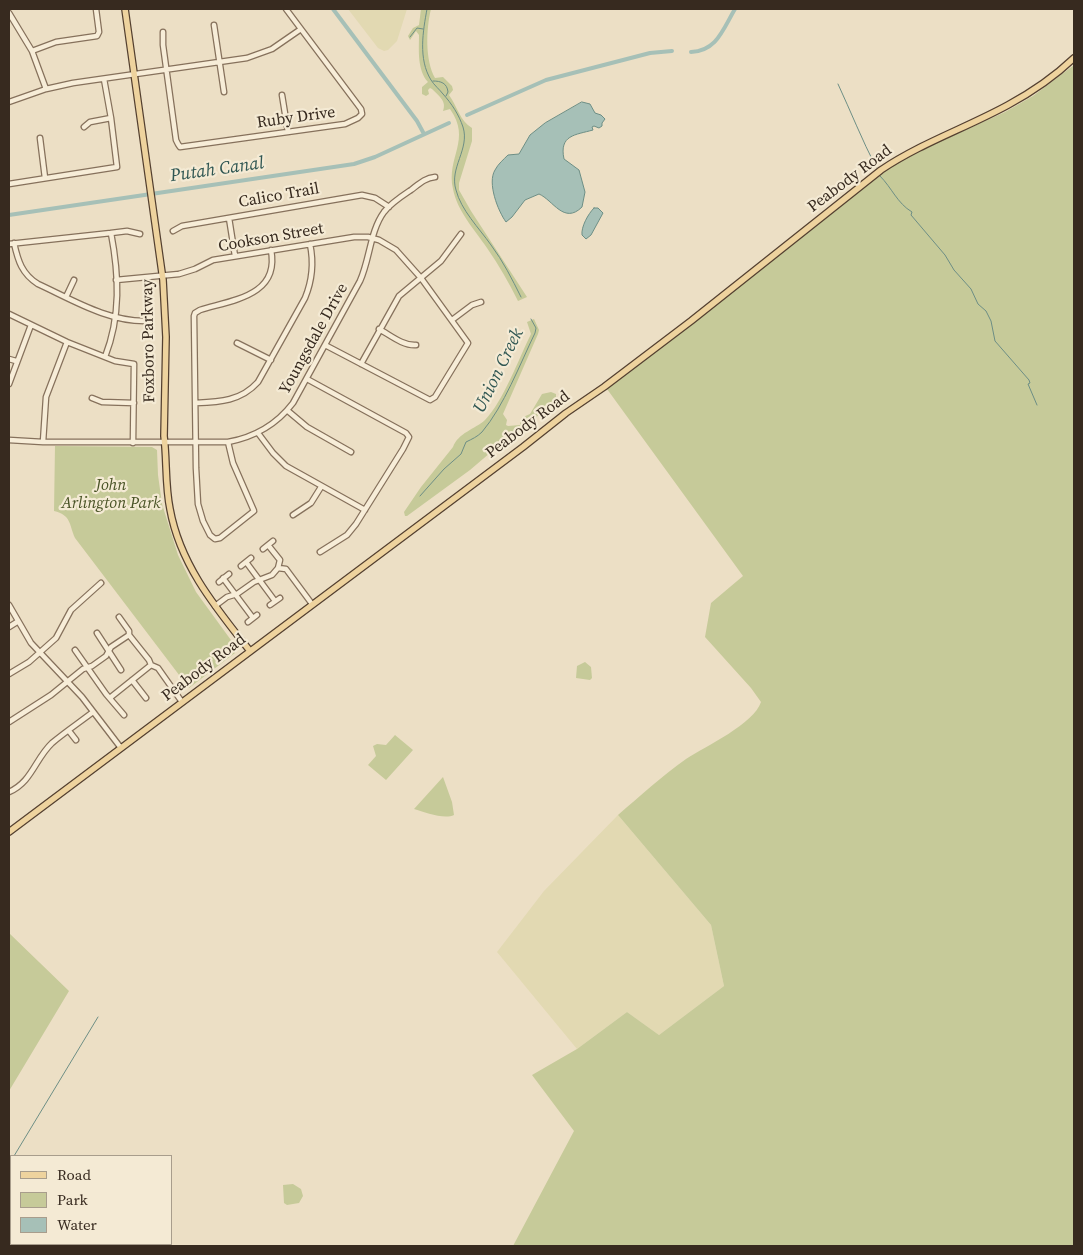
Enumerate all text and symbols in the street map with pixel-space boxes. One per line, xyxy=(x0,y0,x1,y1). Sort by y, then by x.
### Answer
street label: Ruby Drive xyxy=(255,103,337,133)
street label: Peabody Road xyxy=(804,141,896,217)
water label: Putah Canal xyxy=(169,153,265,187)
street label: Calico Trail xyxy=(237,179,321,213)
street label: Cookson Street xyxy=(217,219,325,257)
street label: Foxboro Parkway xyxy=(138,279,160,403)
street label: Youngsdale Drive xyxy=(276,280,352,398)
water label: Union Creek xyxy=(469,325,529,417)
street label: Peabody Road xyxy=(482,387,574,463)
park label: John Arlington Park xyxy=(61,476,161,514)
street label: Peabody Road xyxy=(158,630,250,706)
legend xyxy=(10,1155,172,1245)
text: Road xyxy=(57,1164,91,1185)
text: Park xyxy=(57,1189,88,1210)
text: Water xyxy=(57,1214,97,1235)

